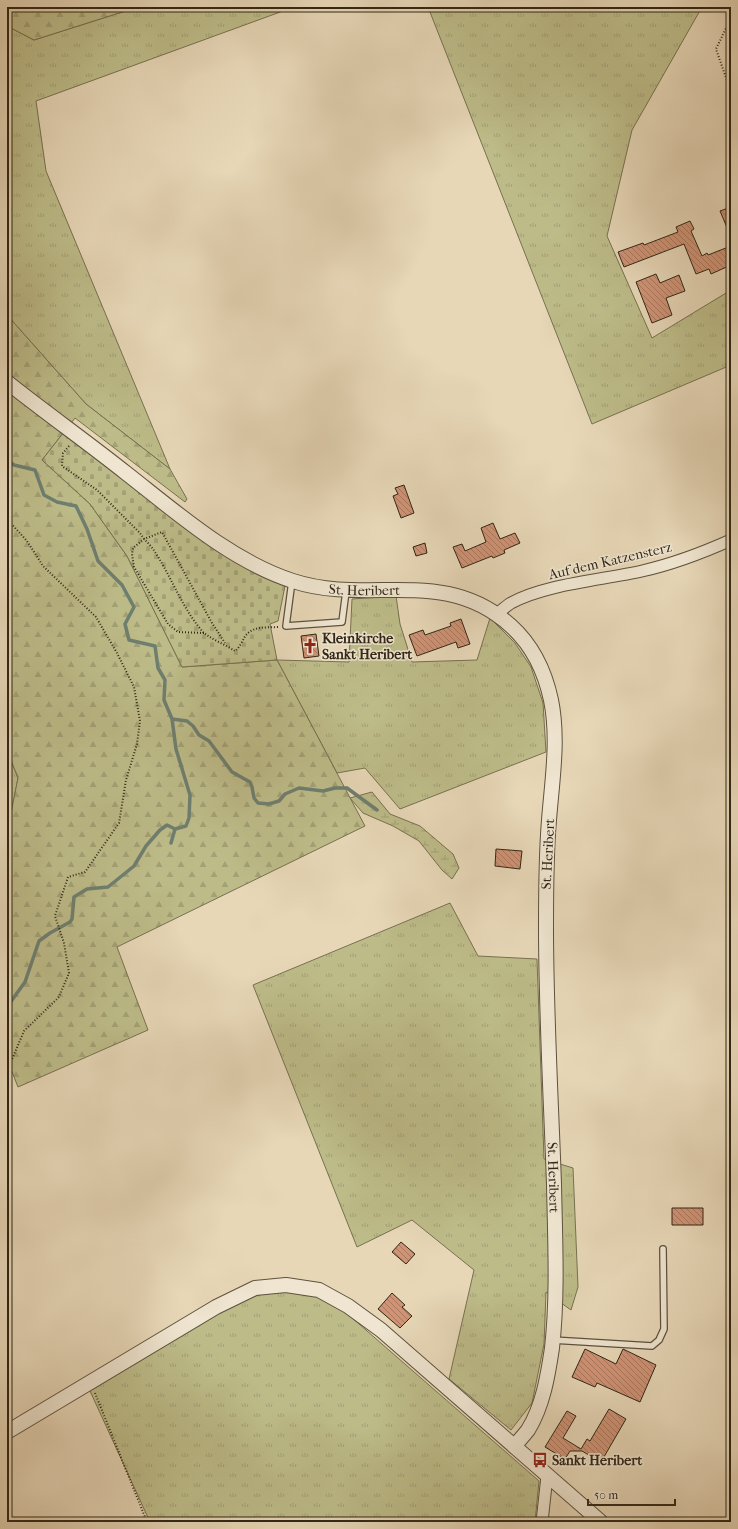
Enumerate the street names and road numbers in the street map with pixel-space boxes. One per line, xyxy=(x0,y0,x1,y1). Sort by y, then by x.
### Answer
street label: Auf dem Katzensterz xyxy=(546,539,673,584)
street label: St. Heribert xyxy=(328,580,400,599)
street label: St. Heribert xyxy=(538,818,558,890)
street label: St. Heribert xyxy=(544,1142,563,1213)

